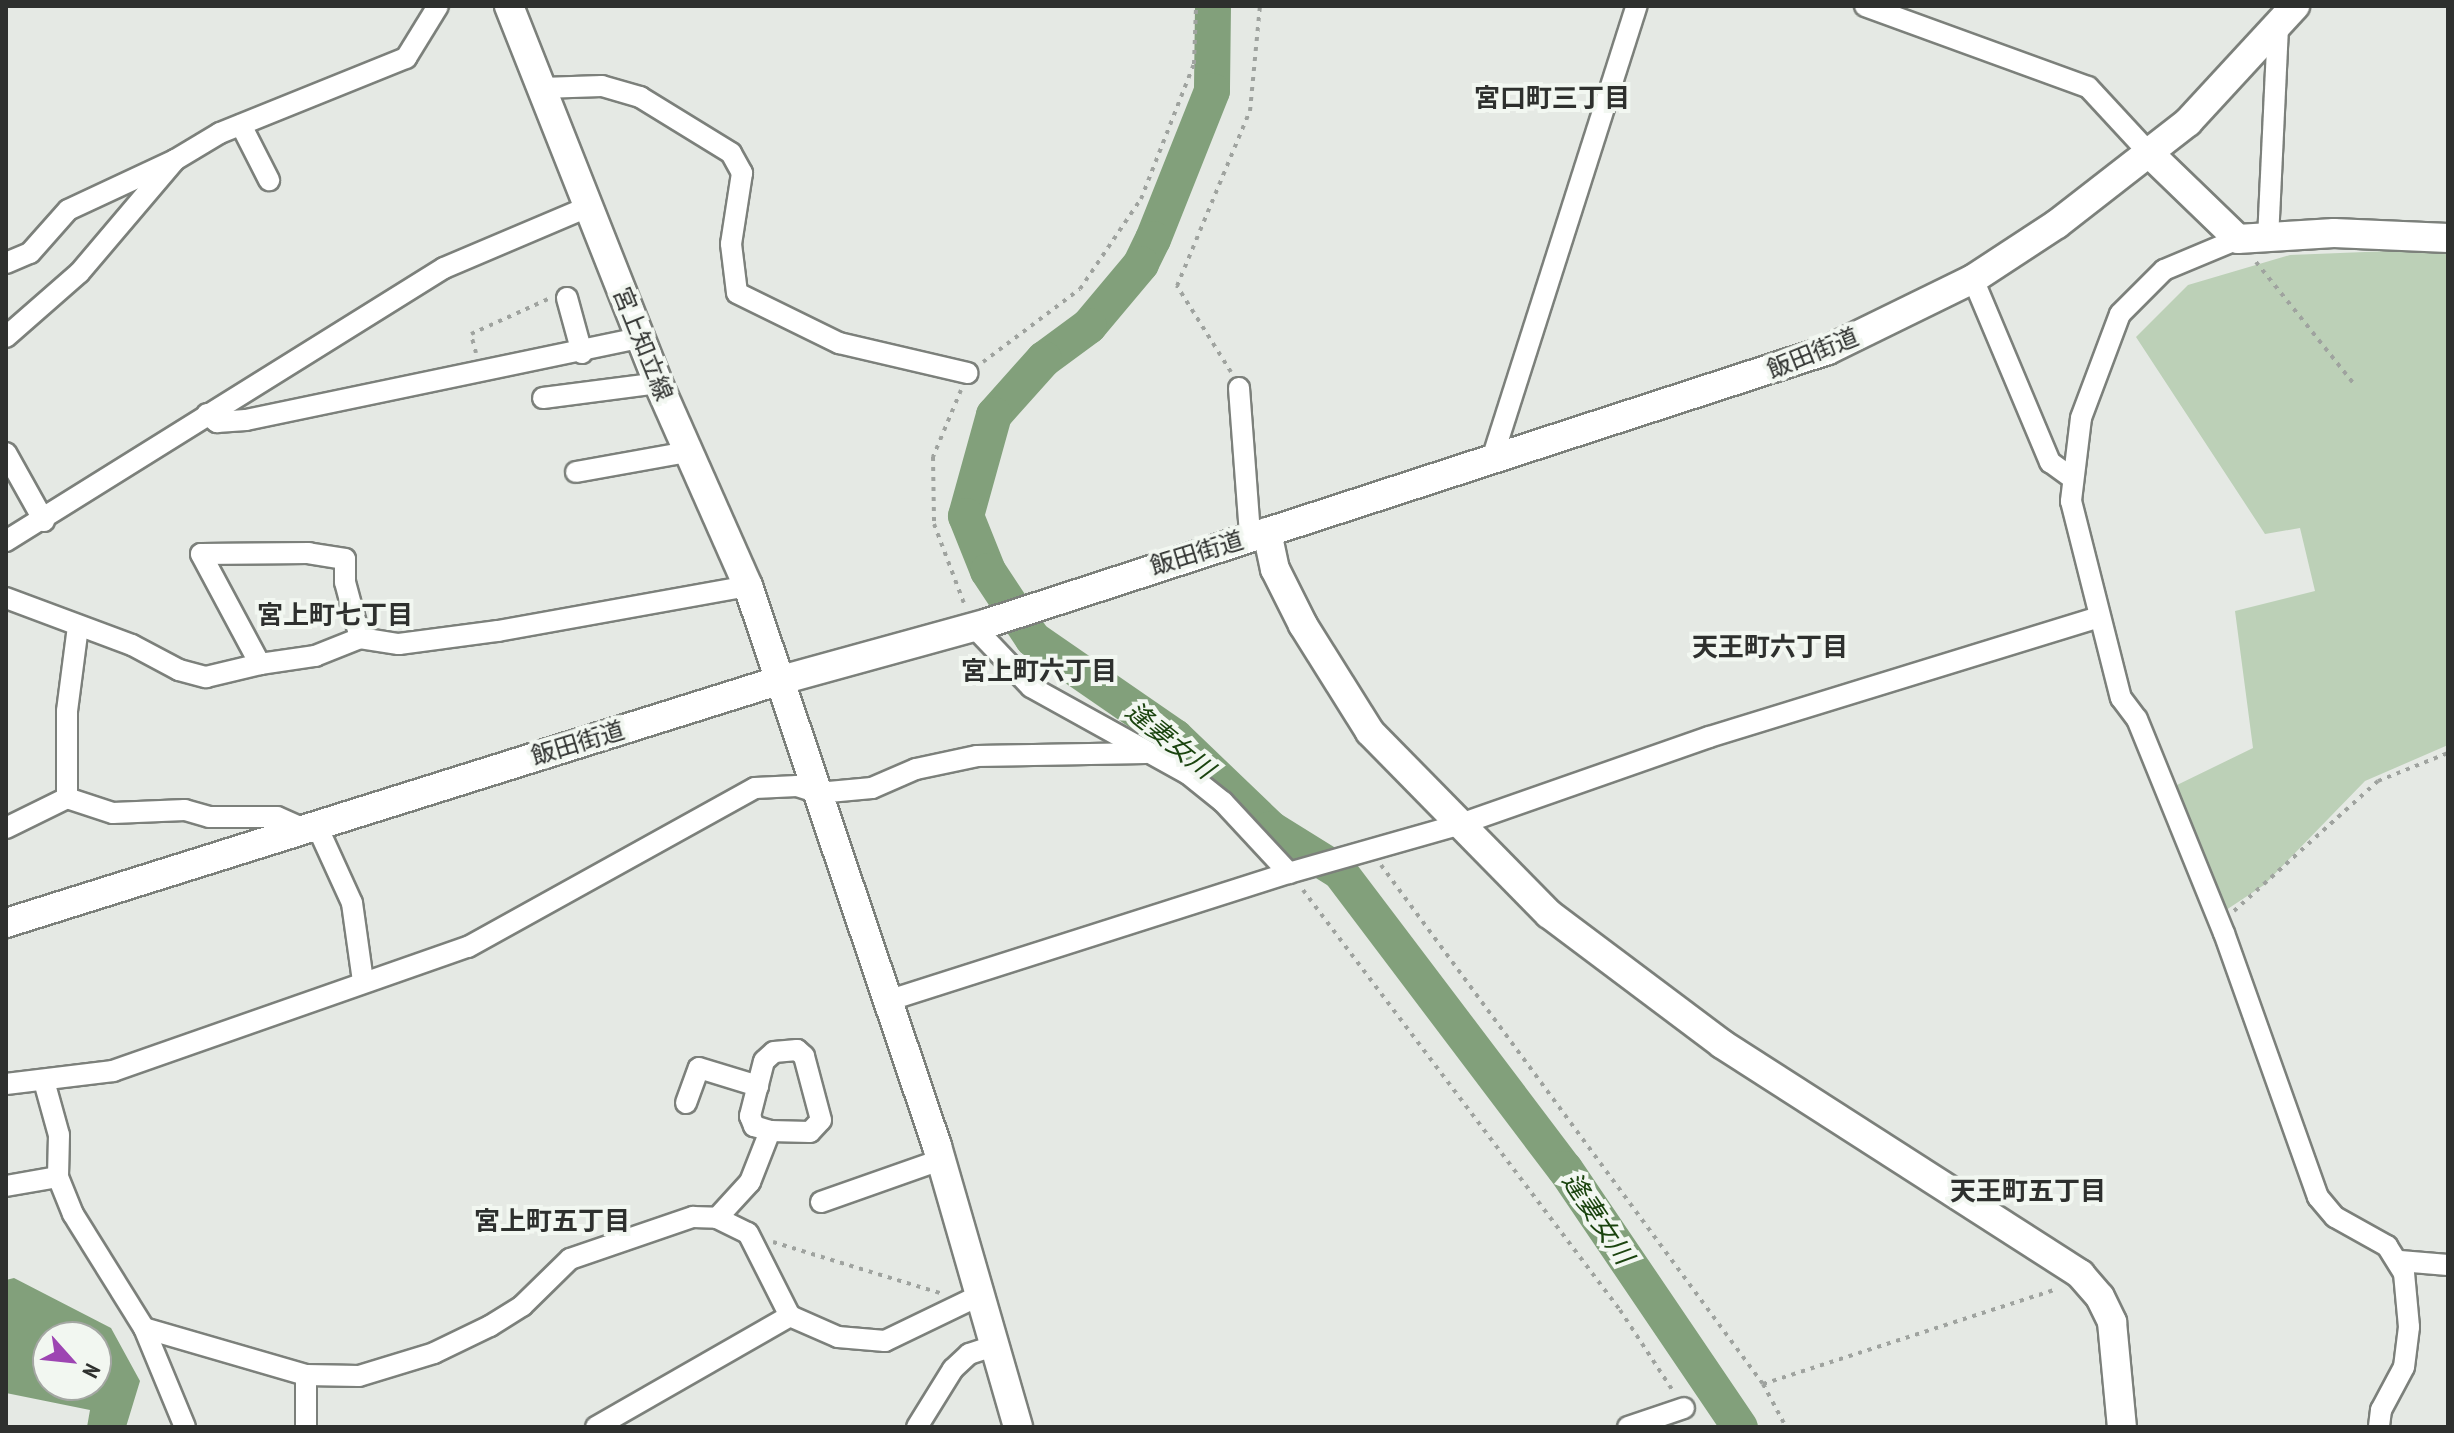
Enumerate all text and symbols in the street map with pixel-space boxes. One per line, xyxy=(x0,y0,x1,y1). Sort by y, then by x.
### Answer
district label: 宮口町三丁目 xyxy=(1474,82,1630,114)
street label: 宮上知立線 xyxy=(607,283,679,405)
street label: 飯田街道 xyxy=(1763,322,1863,384)
street label: 飯田街道 xyxy=(1147,525,1247,581)
district label: 宮上町七丁目 xyxy=(257,599,413,631)
district label: 天王町六丁目 xyxy=(1692,631,1848,663)
district label: 宮上町六丁目 xyxy=(961,655,1117,687)
water label: 逢妻女川 xyxy=(1120,695,1220,785)
street label: 飯田街道 xyxy=(528,715,628,771)
water label: 逢妻女川 xyxy=(1556,1166,1640,1270)
district label: 天王町五丁目 xyxy=(1950,1175,2106,1207)
district label: 宮上町五丁目 xyxy=(474,1205,630,1237)
north arrow xyxy=(32,1321,112,1401)
text: N xyxy=(76,1359,107,1383)

